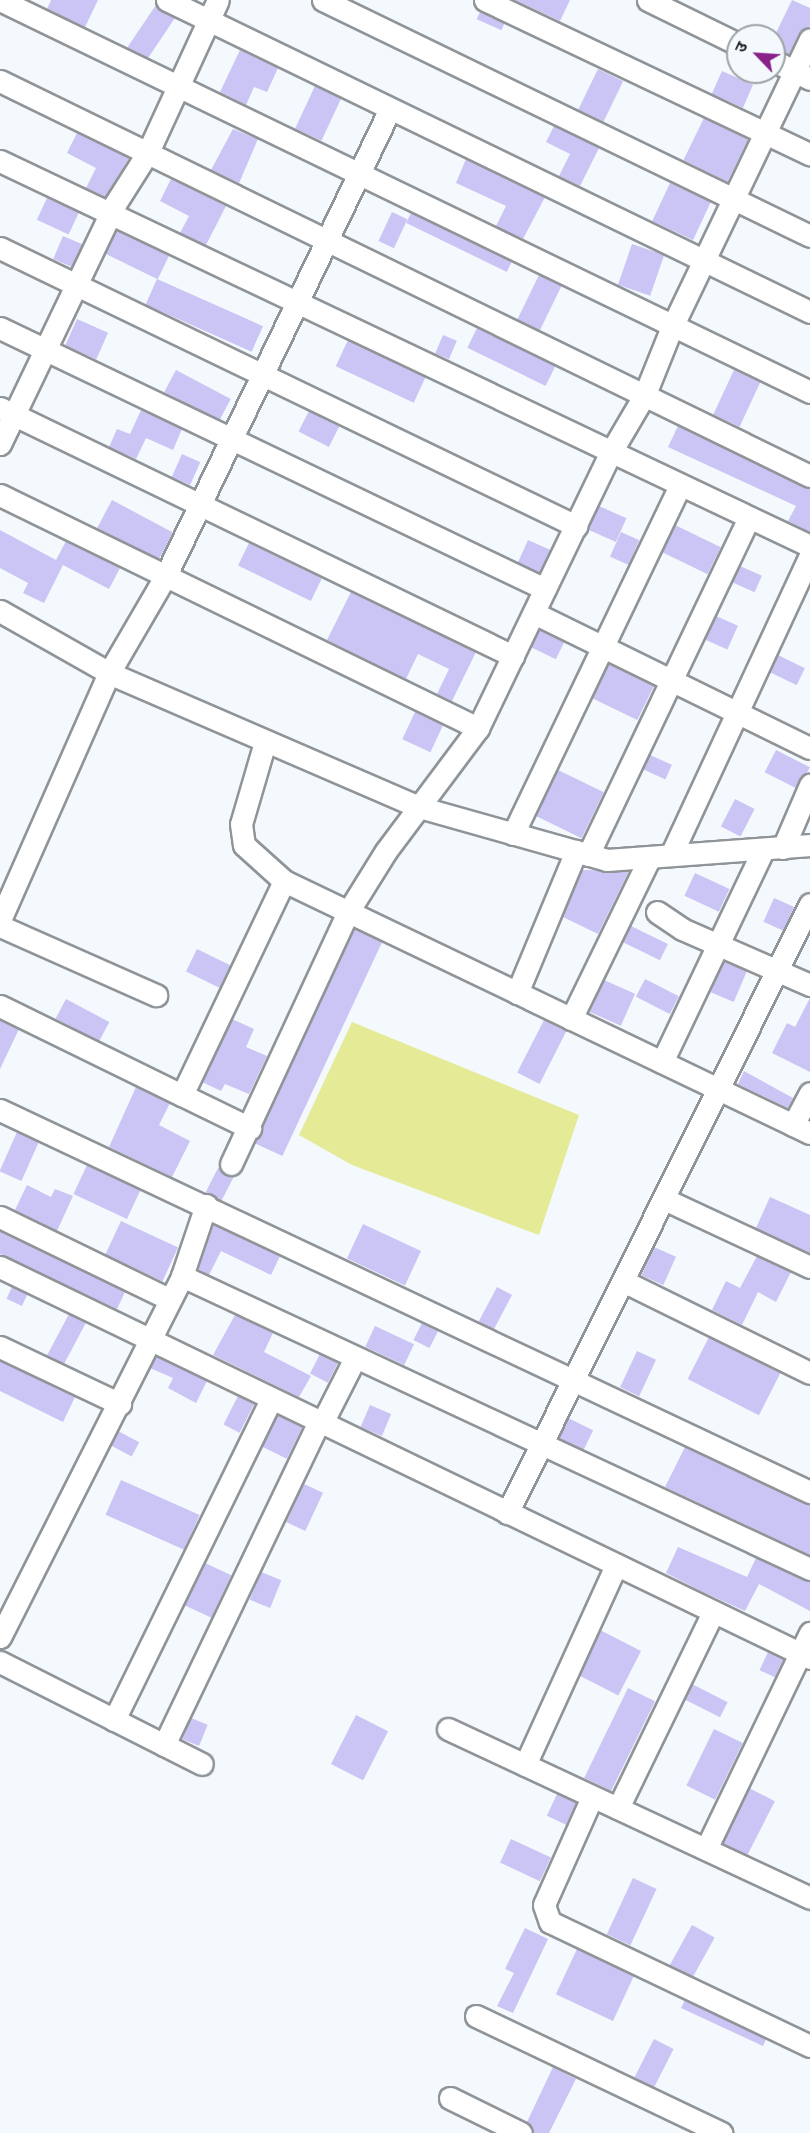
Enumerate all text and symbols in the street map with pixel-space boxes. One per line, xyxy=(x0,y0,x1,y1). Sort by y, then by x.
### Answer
north arrow xyxy=(726,24,786,84)
text: उ xyxy=(730,39,752,55)

